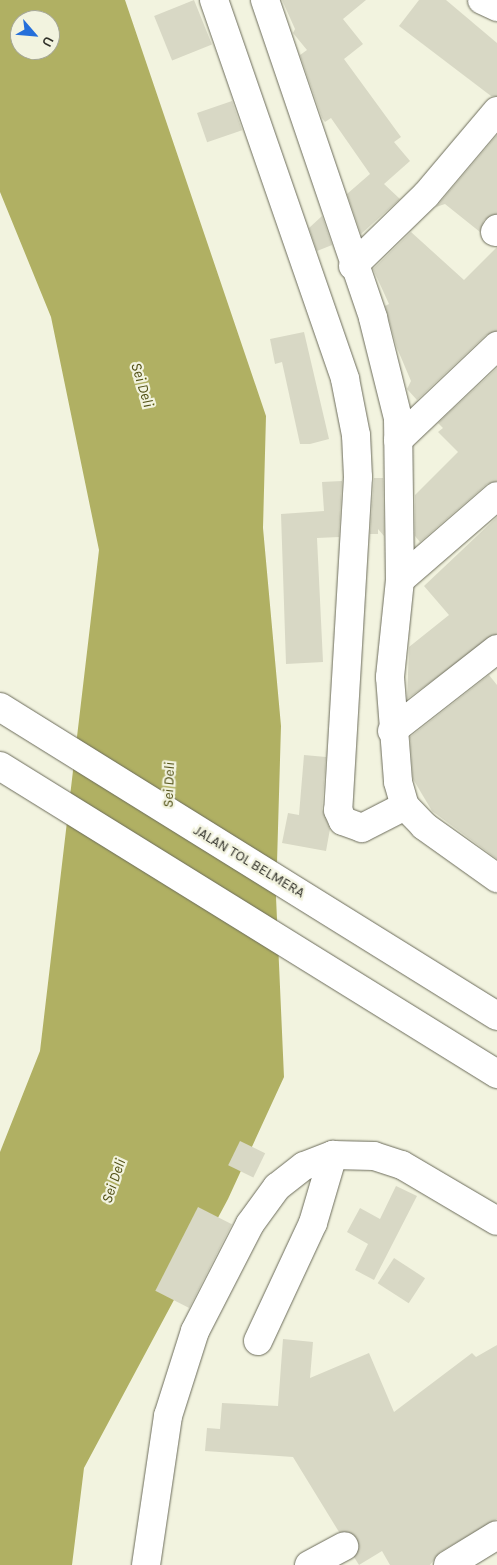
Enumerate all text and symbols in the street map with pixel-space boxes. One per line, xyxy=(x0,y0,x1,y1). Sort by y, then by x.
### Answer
north arrow xyxy=(10,10,60,60)
text: U xyxy=(38,33,58,50)
water label: Sei Deli xyxy=(127,360,157,410)
water label: Sei Deli xyxy=(159,762,179,808)
street label: JALAN TOL BELMERA xyxy=(190,822,308,902)
water label: Sei Deli xyxy=(98,1156,130,1206)

